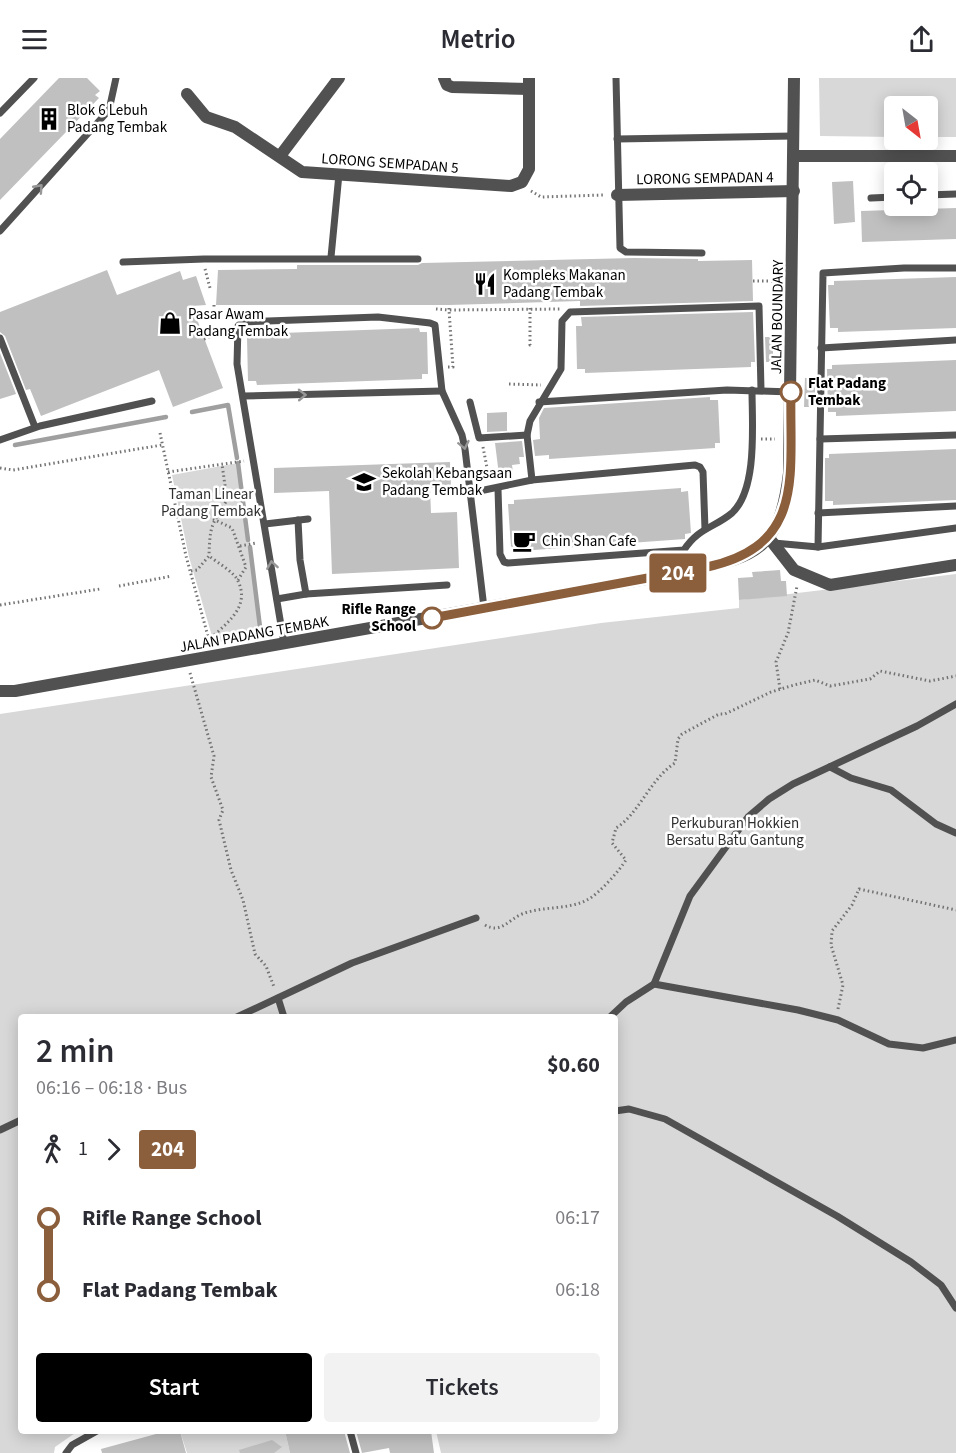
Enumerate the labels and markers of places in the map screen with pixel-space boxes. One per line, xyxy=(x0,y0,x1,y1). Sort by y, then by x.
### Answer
place label: Blok 6 Lebuh Padang Tembak xyxy=(67,100,168,138)
building icon: Blok 6 Lebuh Padang Tembak xyxy=(36,106,62,132)
place label: Kompleks Makanan Padang Tembak xyxy=(503,265,626,303)
restaurant icon: Kompleks Makanan Padang Tembak xyxy=(472,271,498,297)
place label: Pasar Awam Padang Tembak xyxy=(188,304,289,342)
shop icon: Pasar Awam Padang Tembak xyxy=(157,310,183,336)
place label: Flat Padang Tembak xyxy=(808,373,886,411)
marker: Flat Padang Tembak xyxy=(780,381,802,403)
place label: Sekolah Kebangsaan Padang Tembak xyxy=(382,463,512,501)
school or university icon: Sekolah Kebangsaan Padang Tembak xyxy=(351,469,377,495)
cafe icon: Chin Shan Cafe xyxy=(511,528,537,554)
place label: Chin Shan Cafe xyxy=(542,531,636,552)
place label: Rifle Range School xyxy=(341,599,417,637)
marker: Rifle Range School xyxy=(421,607,443,629)

